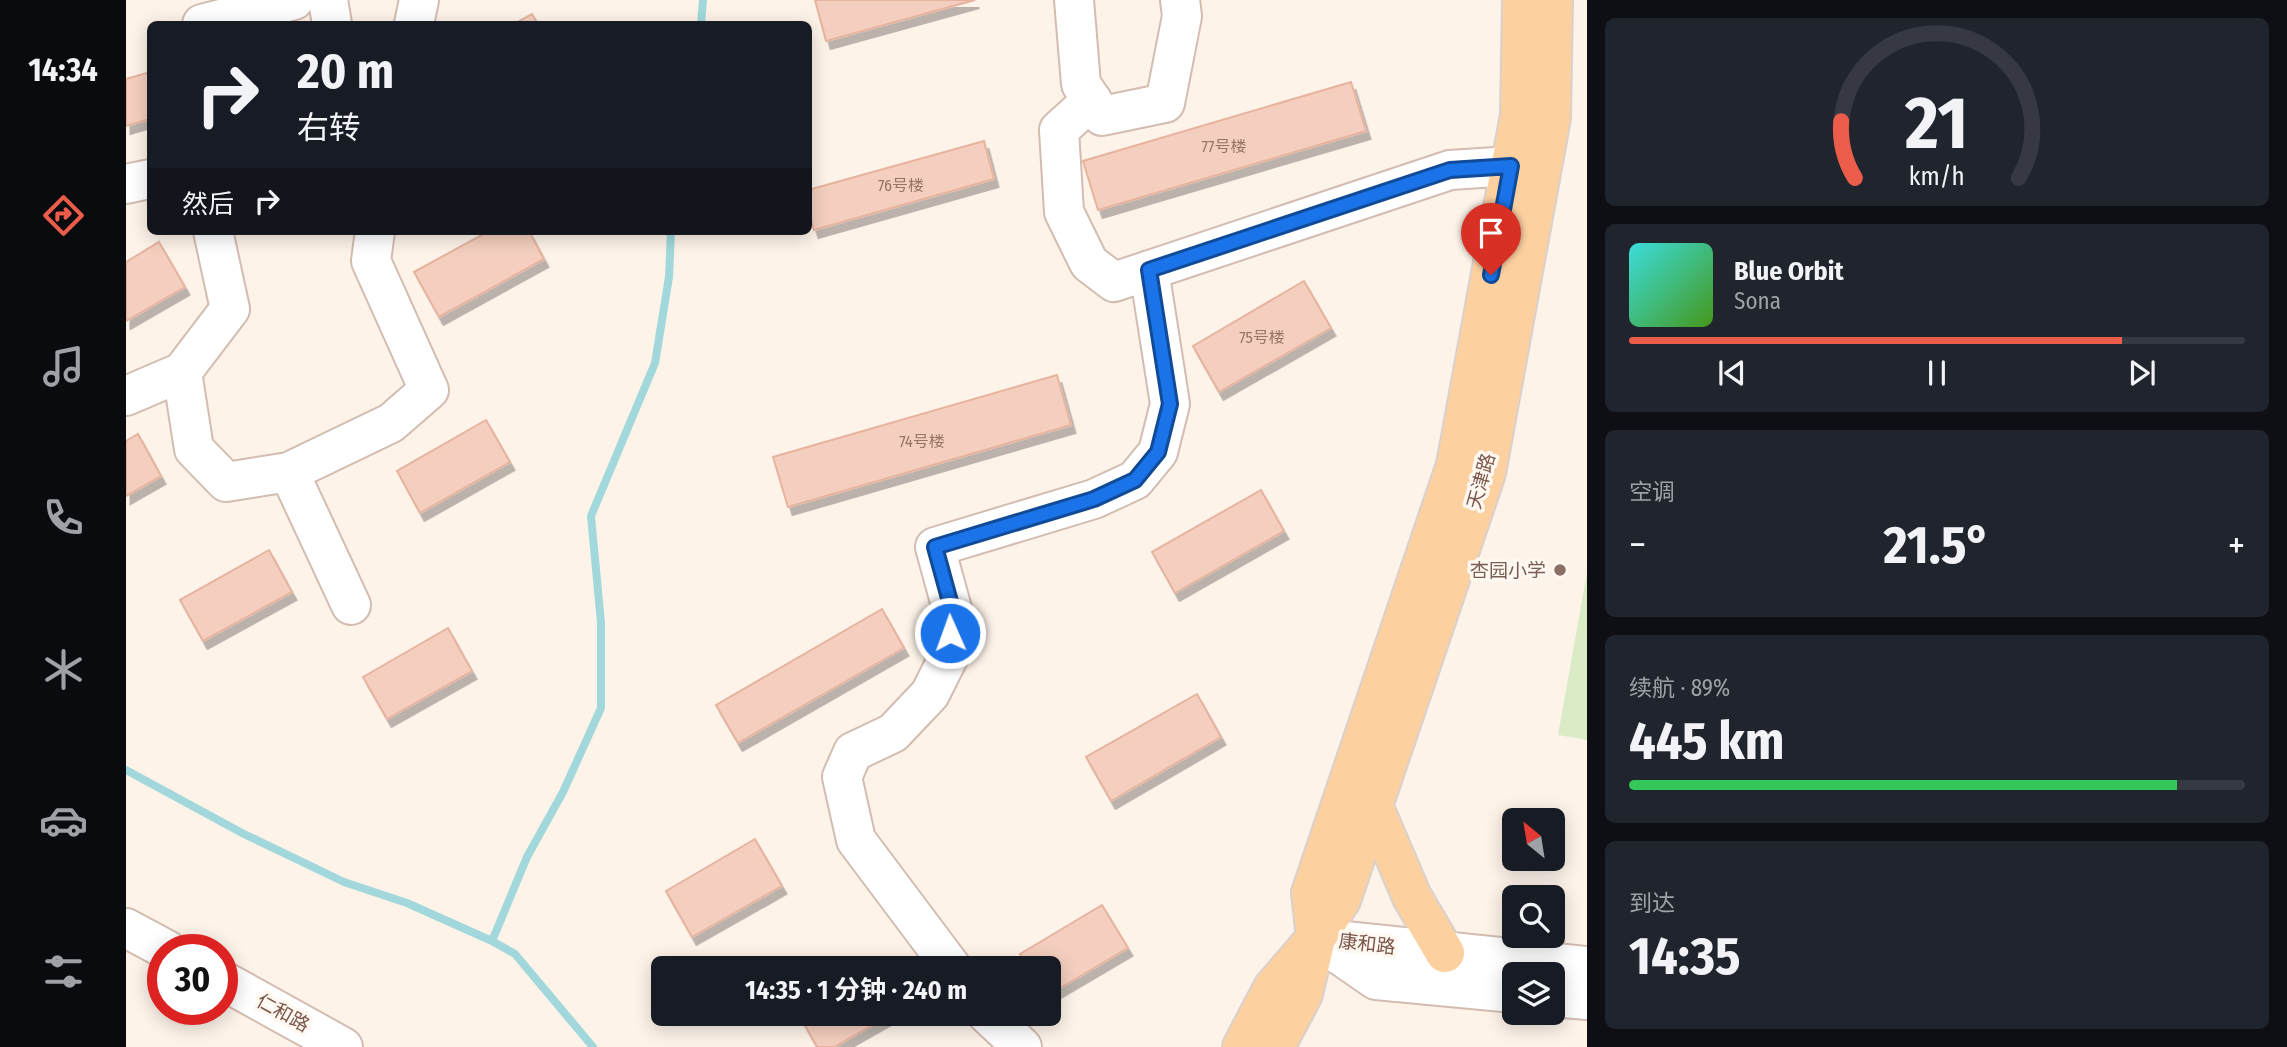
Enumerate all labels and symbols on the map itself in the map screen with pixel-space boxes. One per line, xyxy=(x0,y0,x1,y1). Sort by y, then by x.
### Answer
house number: 77号楼 xyxy=(1201,137,1247,156)
house number: 76号楼 xyxy=(878,176,924,195)
pin xyxy=(1461,203,1521,275)
house number: 75号楼 xyxy=(1239,328,1285,347)
house number: 74号楼 xyxy=(899,432,945,451)
street label: 天津路 xyxy=(1462,450,1500,512)
place label: 杏园小学 xyxy=(1470,559,1546,582)
marker: 杏园小学 xyxy=(1552,562,1568,578)
position arrow xyxy=(913,596,987,670)
north arrow xyxy=(1502,808,1564,872)
street label: 康和路 xyxy=(1337,929,1397,959)
speed limit sign: 30 xyxy=(147,934,238,1025)
street label: 仁和路 xyxy=(252,989,314,1037)

